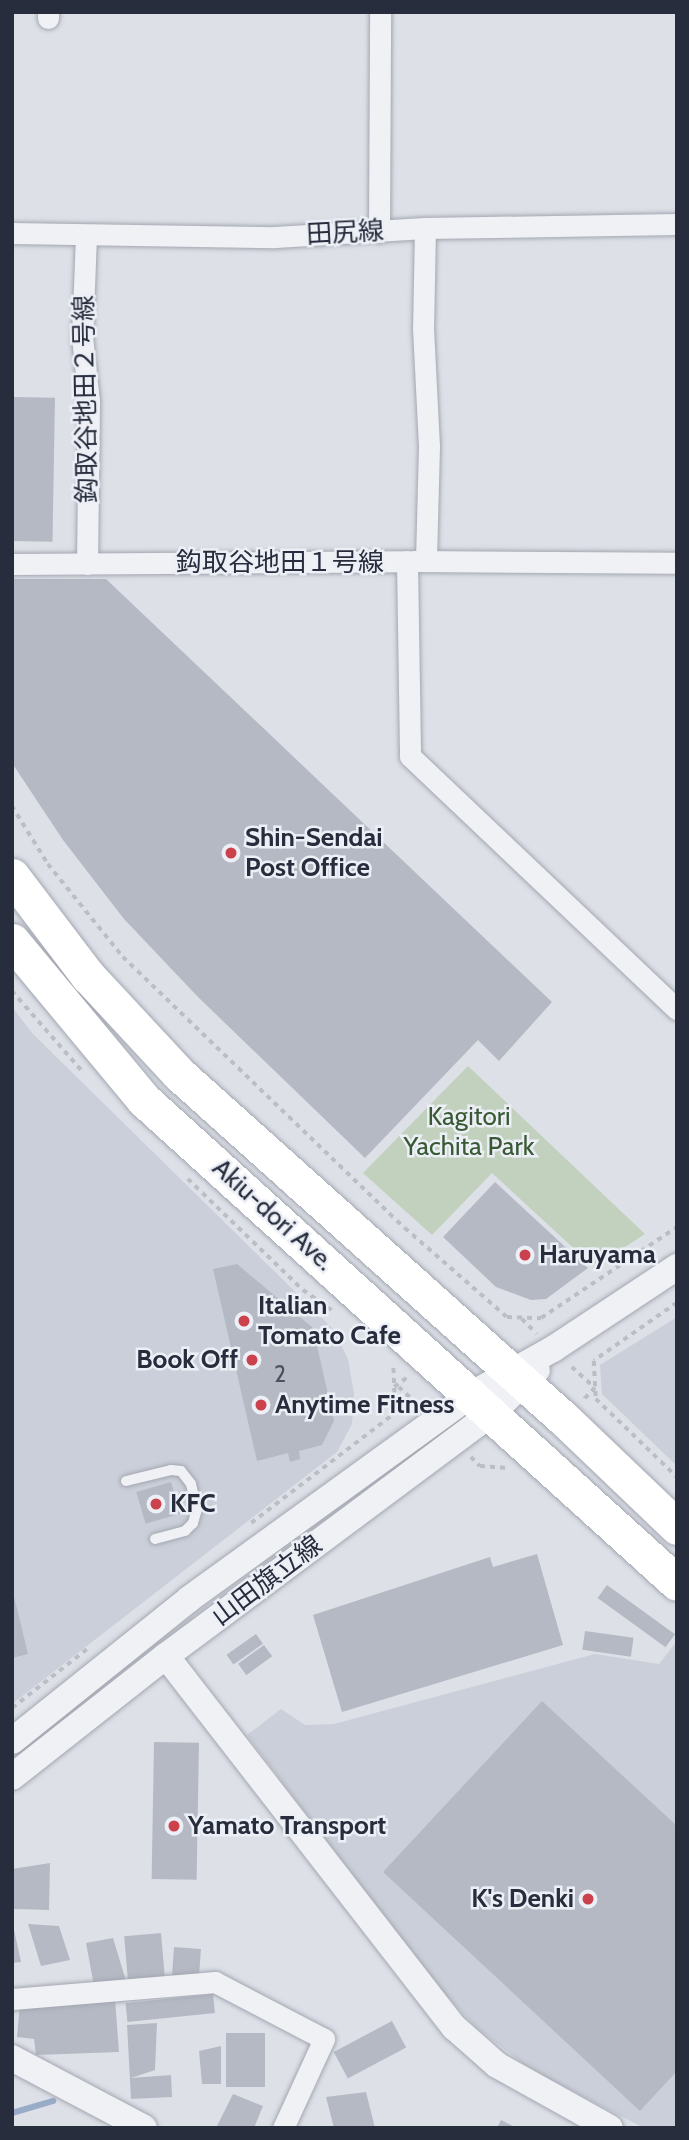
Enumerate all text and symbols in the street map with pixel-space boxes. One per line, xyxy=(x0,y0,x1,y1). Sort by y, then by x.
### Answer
street label: 田尻線 xyxy=(305,215,385,251)
street label: 鈎取谷地田２号線 xyxy=(69,295,103,503)
street label: 鈎取谷地田１号線 xyxy=(176,547,384,579)
place label: Shin-Sendai Post Office xyxy=(245,822,383,884)
marker: Shin-Sendai Post Office xyxy=(223,845,239,861)
park label: Kagitori Yachita Park xyxy=(404,1101,534,1162)
street label: Akiu-dori Ave. xyxy=(206,1152,340,1278)
place label: Haruyama xyxy=(539,1239,656,1271)
marker: Haruyama xyxy=(517,1247,533,1263)
place label: Italian Tomato Cafe xyxy=(258,1290,401,1352)
marker: Italian Tomato Cafe xyxy=(236,1313,252,1329)
place label: Book Off xyxy=(136,1344,238,1376)
marker: Book Off xyxy=(244,1352,260,1368)
house number: 2 xyxy=(274,1360,286,1388)
place label: Anytime Fitness xyxy=(275,1389,455,1421)
marker: Anytime Fitness xyxy=(253,1397,269,1413)
place label: KFC xyxy=(170,1488,216,1520)
marker: KFC xyxy=(148,1496,164,1512)
street label: 山田旗立線 xyxy=(206,1529,328,1633)
place label: Yamato Transport xyxy=(188,1810,386,1842)
marker: Yamato Transport xyxy=(166,1818,182,1834)
place label: K's Denki xyxy=(471,1883,574,1915)
marker: K's Denki xyxy=(580,1891,596,1907)

